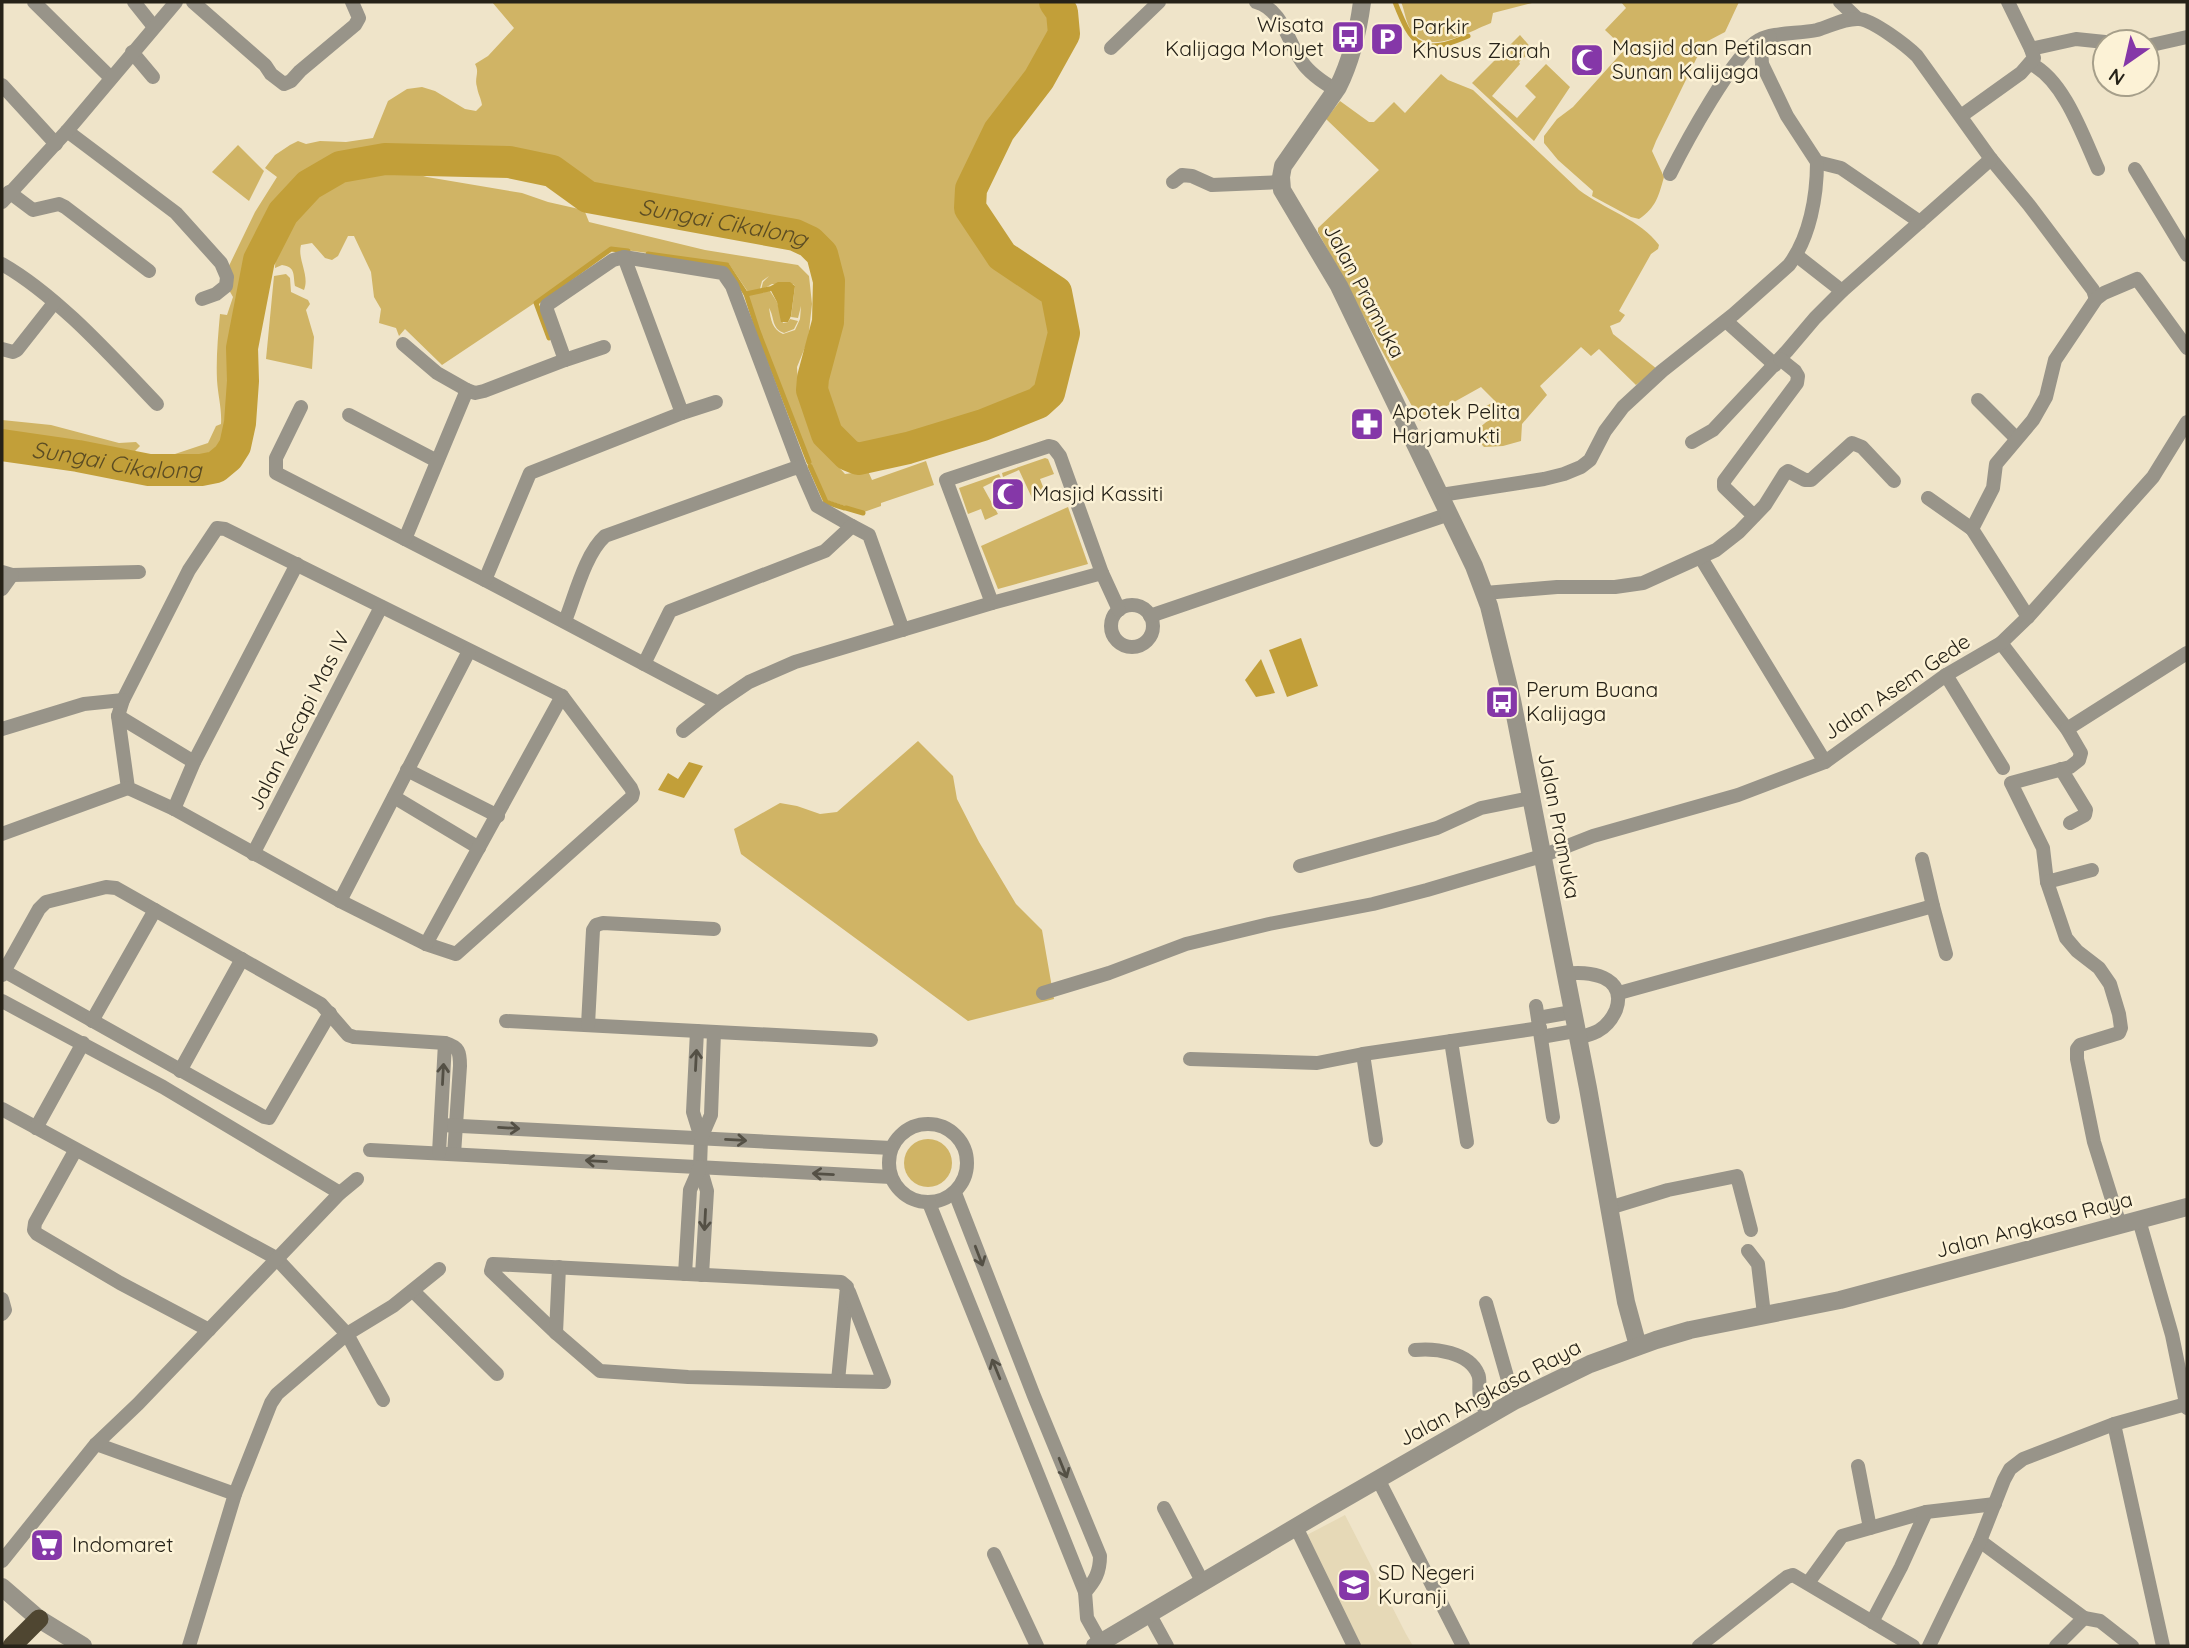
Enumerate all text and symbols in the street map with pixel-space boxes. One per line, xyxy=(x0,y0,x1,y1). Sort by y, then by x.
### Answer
place label: Wisata Kalijaga Monyet xyxy=(1165,11,1324,61)
place label: Parkir Khusus Ziarah xyxy=(1412,13,1551,63)
bus stop icon: Wisata Kalijaga Monyet xyxy=(1329,18,1367,56)
parking icon: Parkir Khusus Ziarah xyxy=(1368,20,1406,58)
north arrow xyxy=(2091,28,2161,98)
place label: Masjid dan Petilasan Sunan Kalijaga xyxy=(1612,34,1812,84)
mosque icon: Masjid dan Petilasan Sunan Kalijaga xyxy=(1568,41,1606,79)
text: N xyxy=(2104,63,2129,91)
water label: Sungai Cikalong xyxy=(637,192,815,254)
street label: Jalan Pramuka xyxy=(1319,219,1411,362)
place label: Apotek Pelita Harjamukti xyxy=(1392,398,1520,448)
pharmacy icon: Apotek Pelita Harjamukti xyxy=(1348,405,1386,443)
water label: Sungai Cikalong xyxy=(30,434,203,485)
mosque icon: Masjid Kassiti xyxy=(989,475,1027,513)
place label: Masjid Kassiti xyxy=(1032,480,1163,506)
street label: Jalan Kecapi Mas IV xyxy=(242,627,354,814)
street label: Jalan Asem Gede xyxy=(1818,627,1975,745)
place label: Perum Buana Kalijaga xyxy=(1526,676,1658,726)
bus stop icon: Perum Buana Kalijaga xyxy=(1483,683,1521,721)
street label: Jalan Pramuka xyxy=(1533,751,1587,901)
one-way arrow xyxy=(690,1050,703,1072)
one-way arrow xyxy=(437,1062,450,1085)
one-way arrow xyxy=(497,1122,520,1135)
one-way arrow xyxy=(724,1133,747,1146)
one-way arrow xyxy=(584,1155,607,1168)
one-way arrow xyxy=(812,1167,835,1180)
street label: Jalan Angkasa Raya xyxy=(1932,1185,2135,1263)
one-way arrow xyxy=(699,1208,712,1231)
one-way arrow xyxy=(974,1245,987,1267)
street label: Jalan Angkasa Raya xyxy=(1394,1333,1585,1451)
one-way arrow xyxy=(989,1359,1002,1381)
one-way arrow xyxy=(1058,1456,1071,1478)
supermarket icon: Indomaret xyxy=(28,1526,66,1564)
place label: Indomaret xyxy=(72,1531,173,1557)
place label: SD Negeri Kuranji xyxy=(1378,1559,1475,1609)
school or university icon: SD Negeri Kuranji xyxy=(1335,1566,1373,1604)

